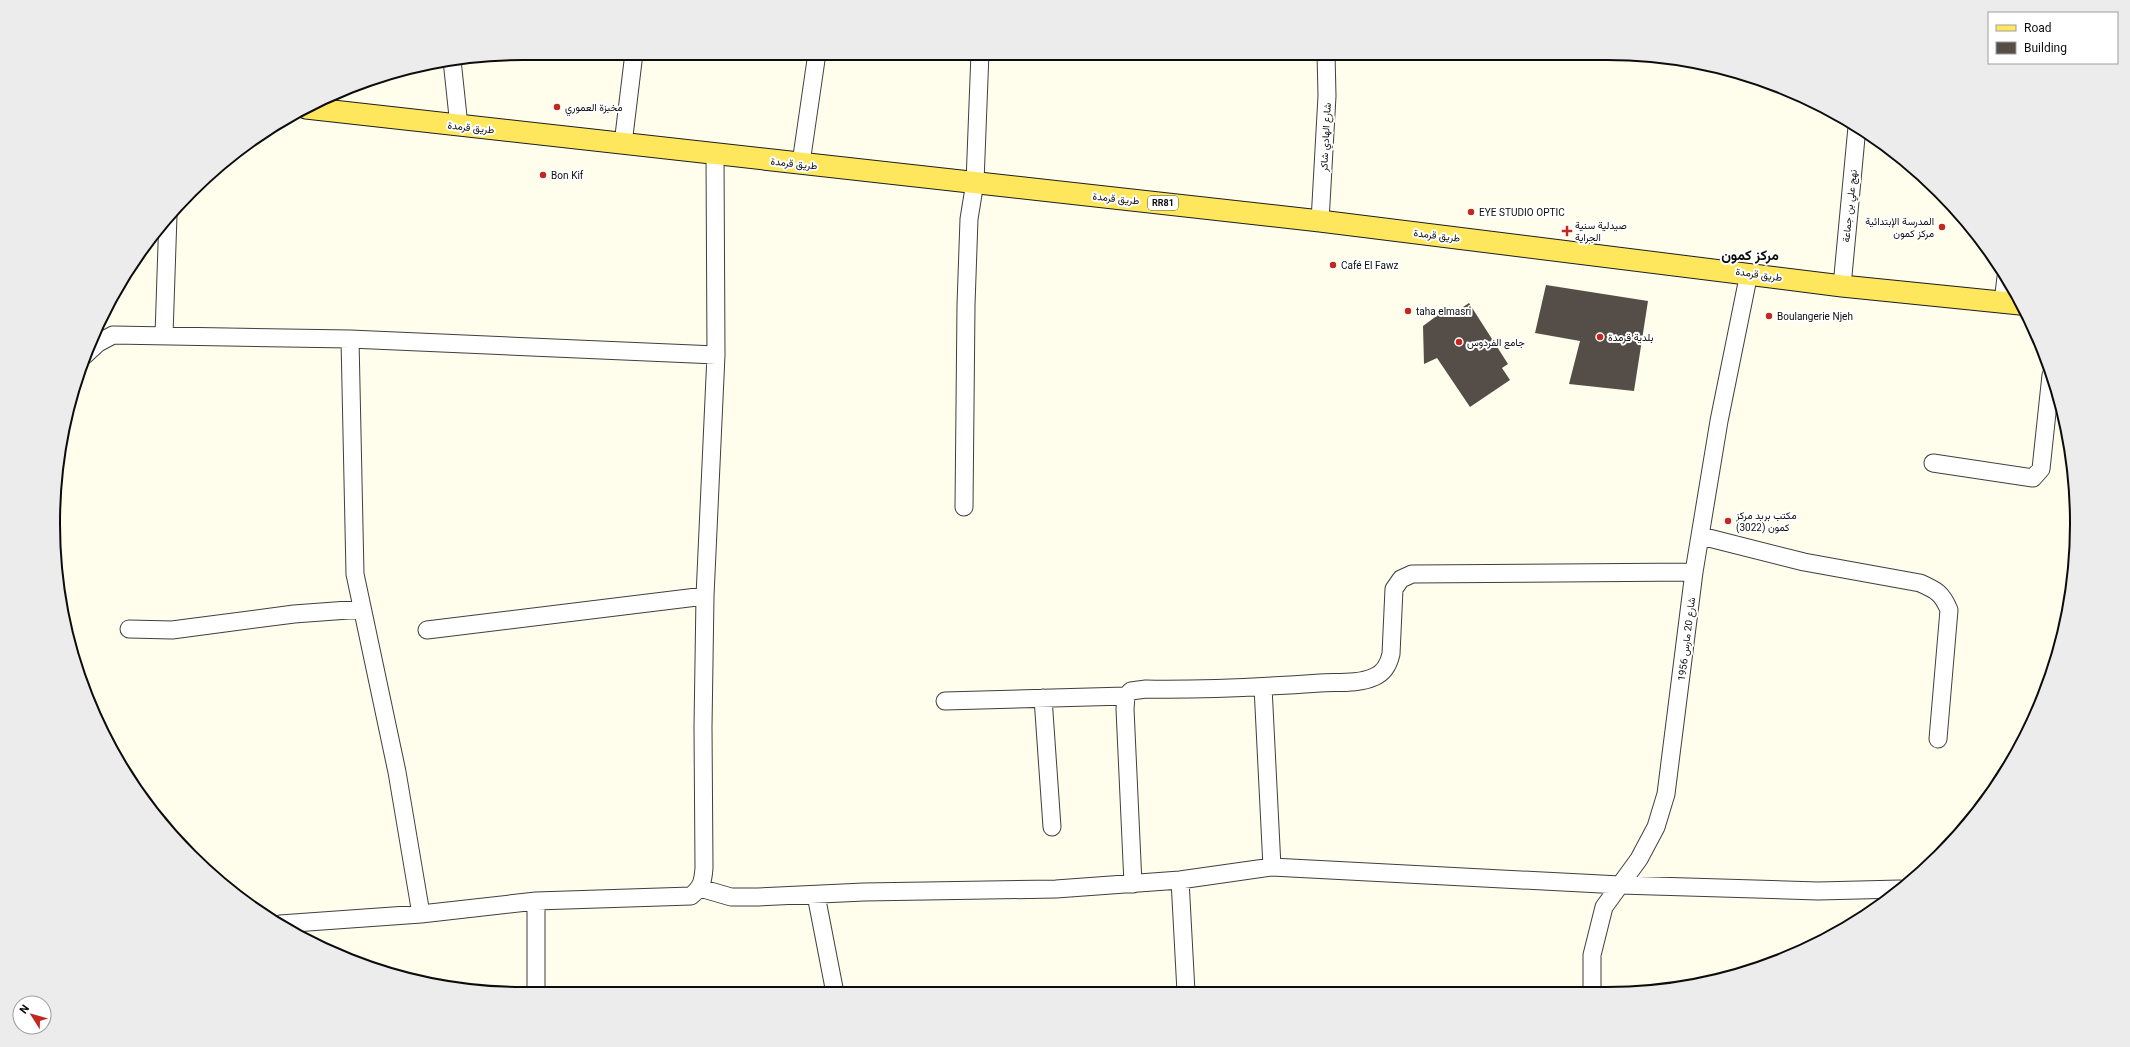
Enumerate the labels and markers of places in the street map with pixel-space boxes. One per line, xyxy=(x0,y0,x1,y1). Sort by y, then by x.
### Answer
place label: مخبزة العموري xyxy=(565,101,623,116)
marker: مخبزة العموري xyxy=(552,102,562,112)
place label: Bon Kif xyxy=(551,169,584,184)
marker: Bon Kif xyxy=(538,170,548,180)
place label: EYE STUDIO OPTIC xyxy=(1479,206,1565,221)
marker: EYE STUDIO OPTIC xyxy=(1466,207,1476,217)
place label: المدرسة الإبتدائية مركز كمون xyxy=(1865,215,1934,242)
place label: صيدلية سنية الجراية xyxy=(1575,219,1627,246)
marker: المدرسة الإبتدائية مركز كمون xyxy=(1937,222,1947,232)
marker: صيدلية سنية الجراية xyxy=(1562,226,1572,236)
place label: Café El Fawz xyxy=(1341,259,1398,274)
marker: Café El Fawz xyxy=(1328,260,1338,270)
place label: taha elmasri xyxy=(1416,305,1471,320)
marker: taha elmasri xyxy=(1403,306,1413,316)
place label: Boulangerie Njeh xyxy=(1777,310,1853,325)
marker: Boulangerie Njeh xyxy=(1764,311,1774,321)
place label: بلدية قرمدة xyxy=(1608,331,1653,346)
marker: بلدية قرمدة xyxy=(1595,332,1605,342)
place label: جامع الفردوس xyxy=(1467,336,1525,351)
marker: جامع الفردوس xyxy=(1454,337,1464,347)
place label: مكتب بريد مركز كمون (3022) xyxy=(1735,509,1797,536)
marker: مكتب بريد مركز كمون (3022) xyxy=(1723,516,1733,526)

